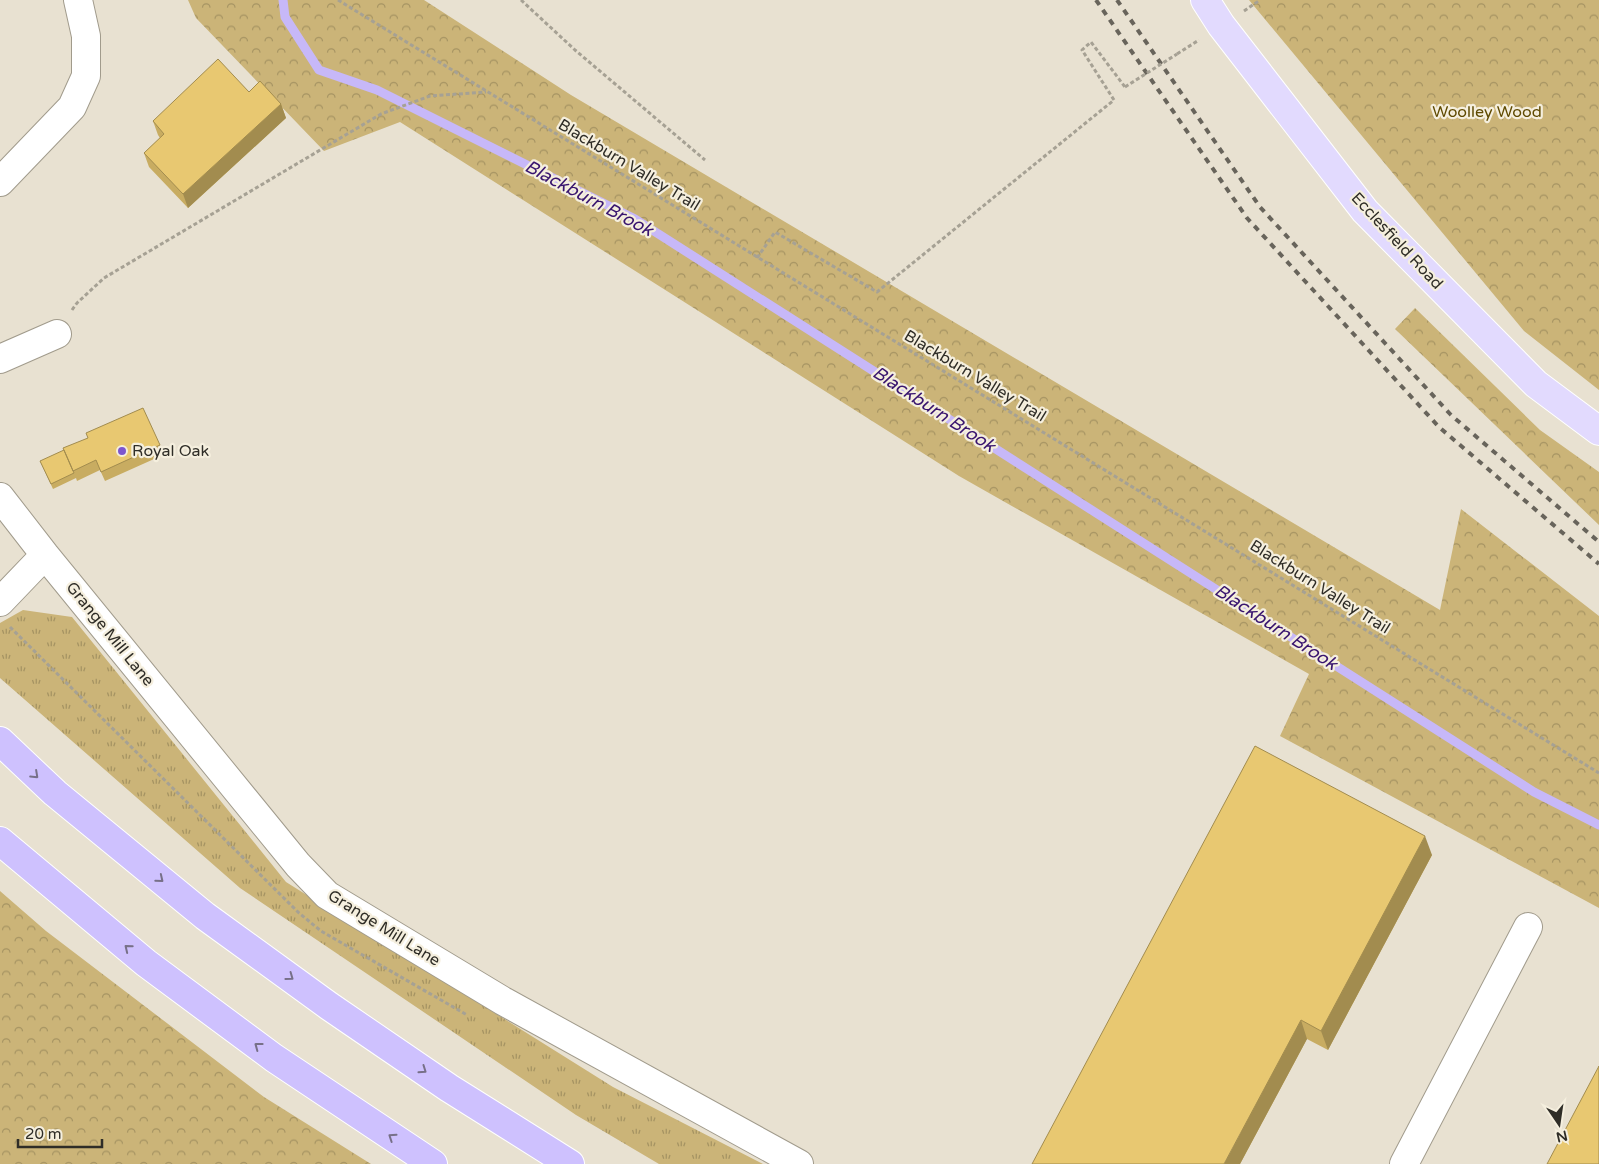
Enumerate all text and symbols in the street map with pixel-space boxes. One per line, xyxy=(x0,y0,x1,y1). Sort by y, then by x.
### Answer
park label: Woolley Wood xyxy=(1432,102,1542,122)
street label: Blackburn Valley Trail xyxy=(554,115,704,215)
water label: Blackburn Brook xyxy=(521,155,658,242)
street label: Ecclesfield Road xyxy=(1347,188,1447,294)
street label: Blackburn Valley Trail xyxy=(900,326,1050,426)
water label: Blackburn Brook xyxy=(869,361,1000,458)
place label: Royal Oak xyxy=(132,441,209,461)
marker: Royal Oak xyxy=(116,445,128,457)
street label: Blackburn Valley Trail xyxy=(1246,536,1394,638)
street label: Grange Mill Lane xyxy=(62,578,158,690)
water label: Blackburn Brook xyxy=(1211,579,1342,676)
one-way arrow xyxy=(30,769,39,778)
one-way arrow xyxy=(154,873,163,881)
street label: Grange Mill Lane xyxy=(324,885,444,971)
one-way arrow xyxy=(125,946,134,954)
one-way arrow xyxy=(284,971,294,980)
one-way arrow xyxy=(254,1043,264,1052)
one-way arrow xyxy=(417,1064,427,1073)
north arrow xyxy=(1534,1099,1584,1149)
scale bar xyxy=(18,1116,101,1148)
text: 20 m xyxy=(25,1125,62,1143)
text: N xyxy=(1554,1127,1569,1146)
one-way arrow xyxy=(389,1134,398,1143)

